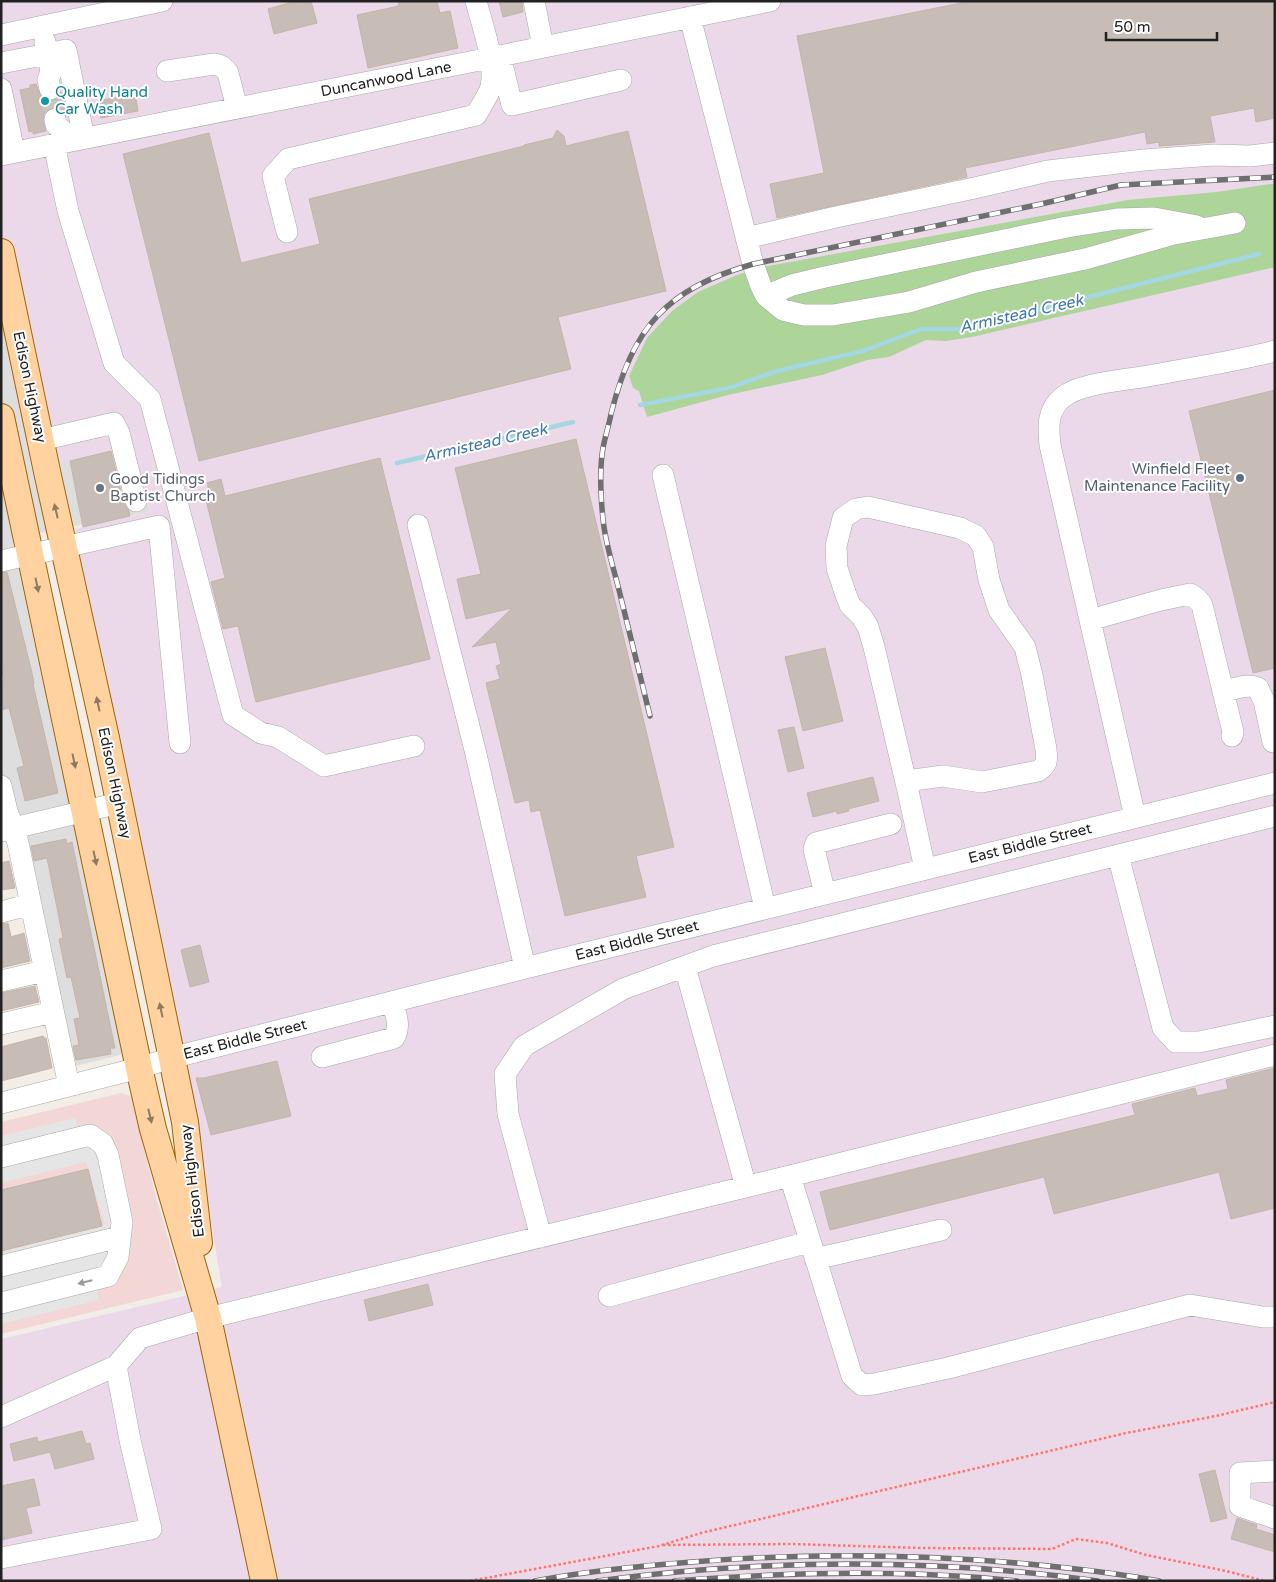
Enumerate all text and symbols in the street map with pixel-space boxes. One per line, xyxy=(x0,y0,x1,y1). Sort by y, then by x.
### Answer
scale bar xyxy=(1106,10,1217,42)
text: 50 m xyxy=(1114,18,1151,36)
street label: Duncanwood Lane xyxy=(319,57,453,101)
place label: Quality Hand Car Wash xyxy=(55,83,148,118)
marker: Quality Hand Car Wash xyxy=(39,95,51,107)
water label: Armistead Creek xyxy=(957,290,1086,338)
street label: Edison Highway xyxy=(9,330,51,444)
water label: Armistead Creek xyxy=(421,419,550,467)
place label: Winfield Fleet Maintenance Facility xyxy=(1084,460,1230,495)
place label: Good Tidings Baptist Church xyxy=(110,470,216,505)
marker: Winfield Fleet Maintenance Facility xyxy=(1234,472,1246,484)
marker: Good Tidings Baptist Church xyxy=(94,482,106,494)
one-way arrow xyxy=(52,503,60,518)
one-way arrow xyxy=(33,577,41,593)
one-way arrow xyxy=(94,695,102,711)
street label: Edison Highway xyxy=(94,726,136,840)
one-way arrow xyxy=(70,753,78,768)
street label: East Biddle Street xyxy=(966,819,1094,867)
one-way arrow xyxy=(91,850,99,866)
street label: East Biddle Street xyxy=(573,916,701,964)
one-way arrow xyxy=(157,1002,165,1018)
street label: East Biddle Street xyxy=(181,1015,309,1063)
one-way arrow xyxy=(146,1108,154,1123)
street label: Edison Highway xyxy=(176,1124,208,1238)
one-way arrow xyxy=(77,1278,92,1286)

